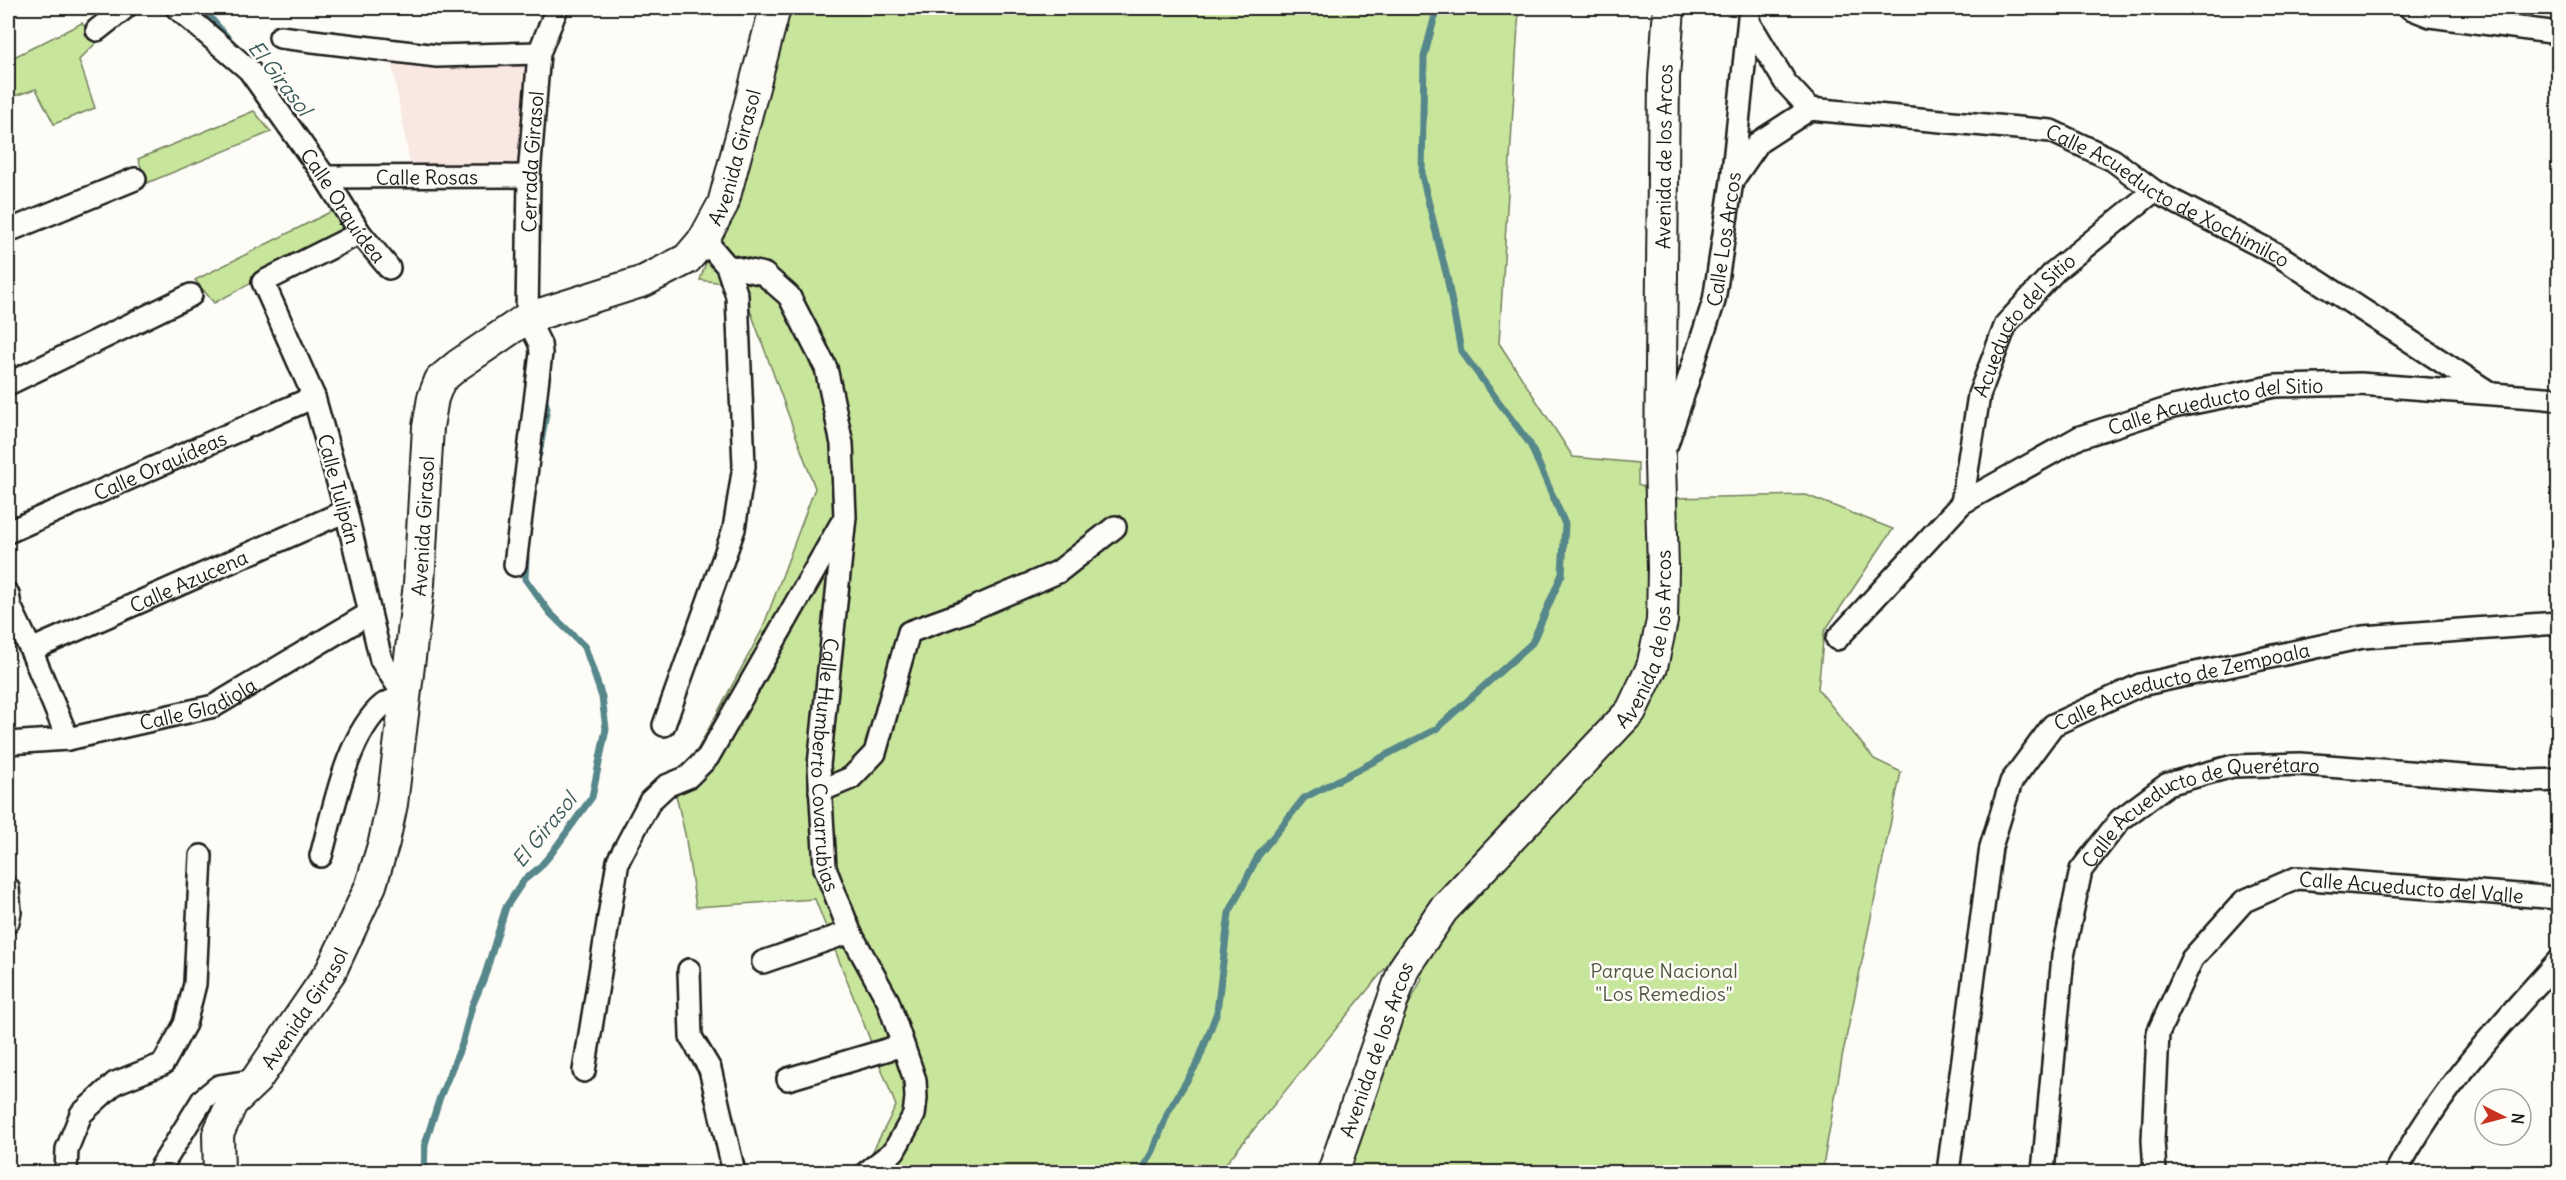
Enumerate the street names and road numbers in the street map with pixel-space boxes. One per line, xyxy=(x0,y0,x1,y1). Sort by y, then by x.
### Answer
street label: Avenida de los Arcos xyxy=(1650,63,1677,249)
street label: Avenida Girasol xyxy=(702,86,765,229)
street label: Cerrada Girasol xyxy=(516,90,548,233)
street label: Calle Acueducto de Xochimilco xyxy=(2042,118,2295,272)
street label: Calle Orquídea xyxy=(296,143,392,267)
street label: Calle Rosas xyxy=(376,164,478,189)
street label: Calle Los Arcos xyxy=(1701,171,1745,308)
street label: Acueducto del Sitio xyxy=(1967,247,2080,400)
street label: Calle Acueducto del Sitio xyxy=(2105,372,2324,440)
street label: Calle Orquídeas xyxy=(90,425,230,505)
street label: Calle Tulipán xyxy=(312,431,366,547)
street label: Avenida Girasol xyxy=(405,455,439,597)
street label: Calle Azucena xyxy=(125,544,251,618)
street label: Avenida de los Arcos xyxy=(1609,550,1676,733)
street label: Calle Acueducto de Zempoala xyxy=(2050,636,2312,736)
street label: Calle Humberto Covarrubias xyxy=(806,637,845,895)
street label: Calle Gladiola xyxy=(137,671,260,735)
street label: Calle Acueducto de Querétaro xyxy=(2075,751,2321,872)
street label: Calle Acueducto del Valle xyxy=(2298,866,2525,908)
street label: Avenida Girasol xyxy=(255,943,353,1073)
street label: Avenida de los Arcos xyxy=(1333,956,1418,1141)

